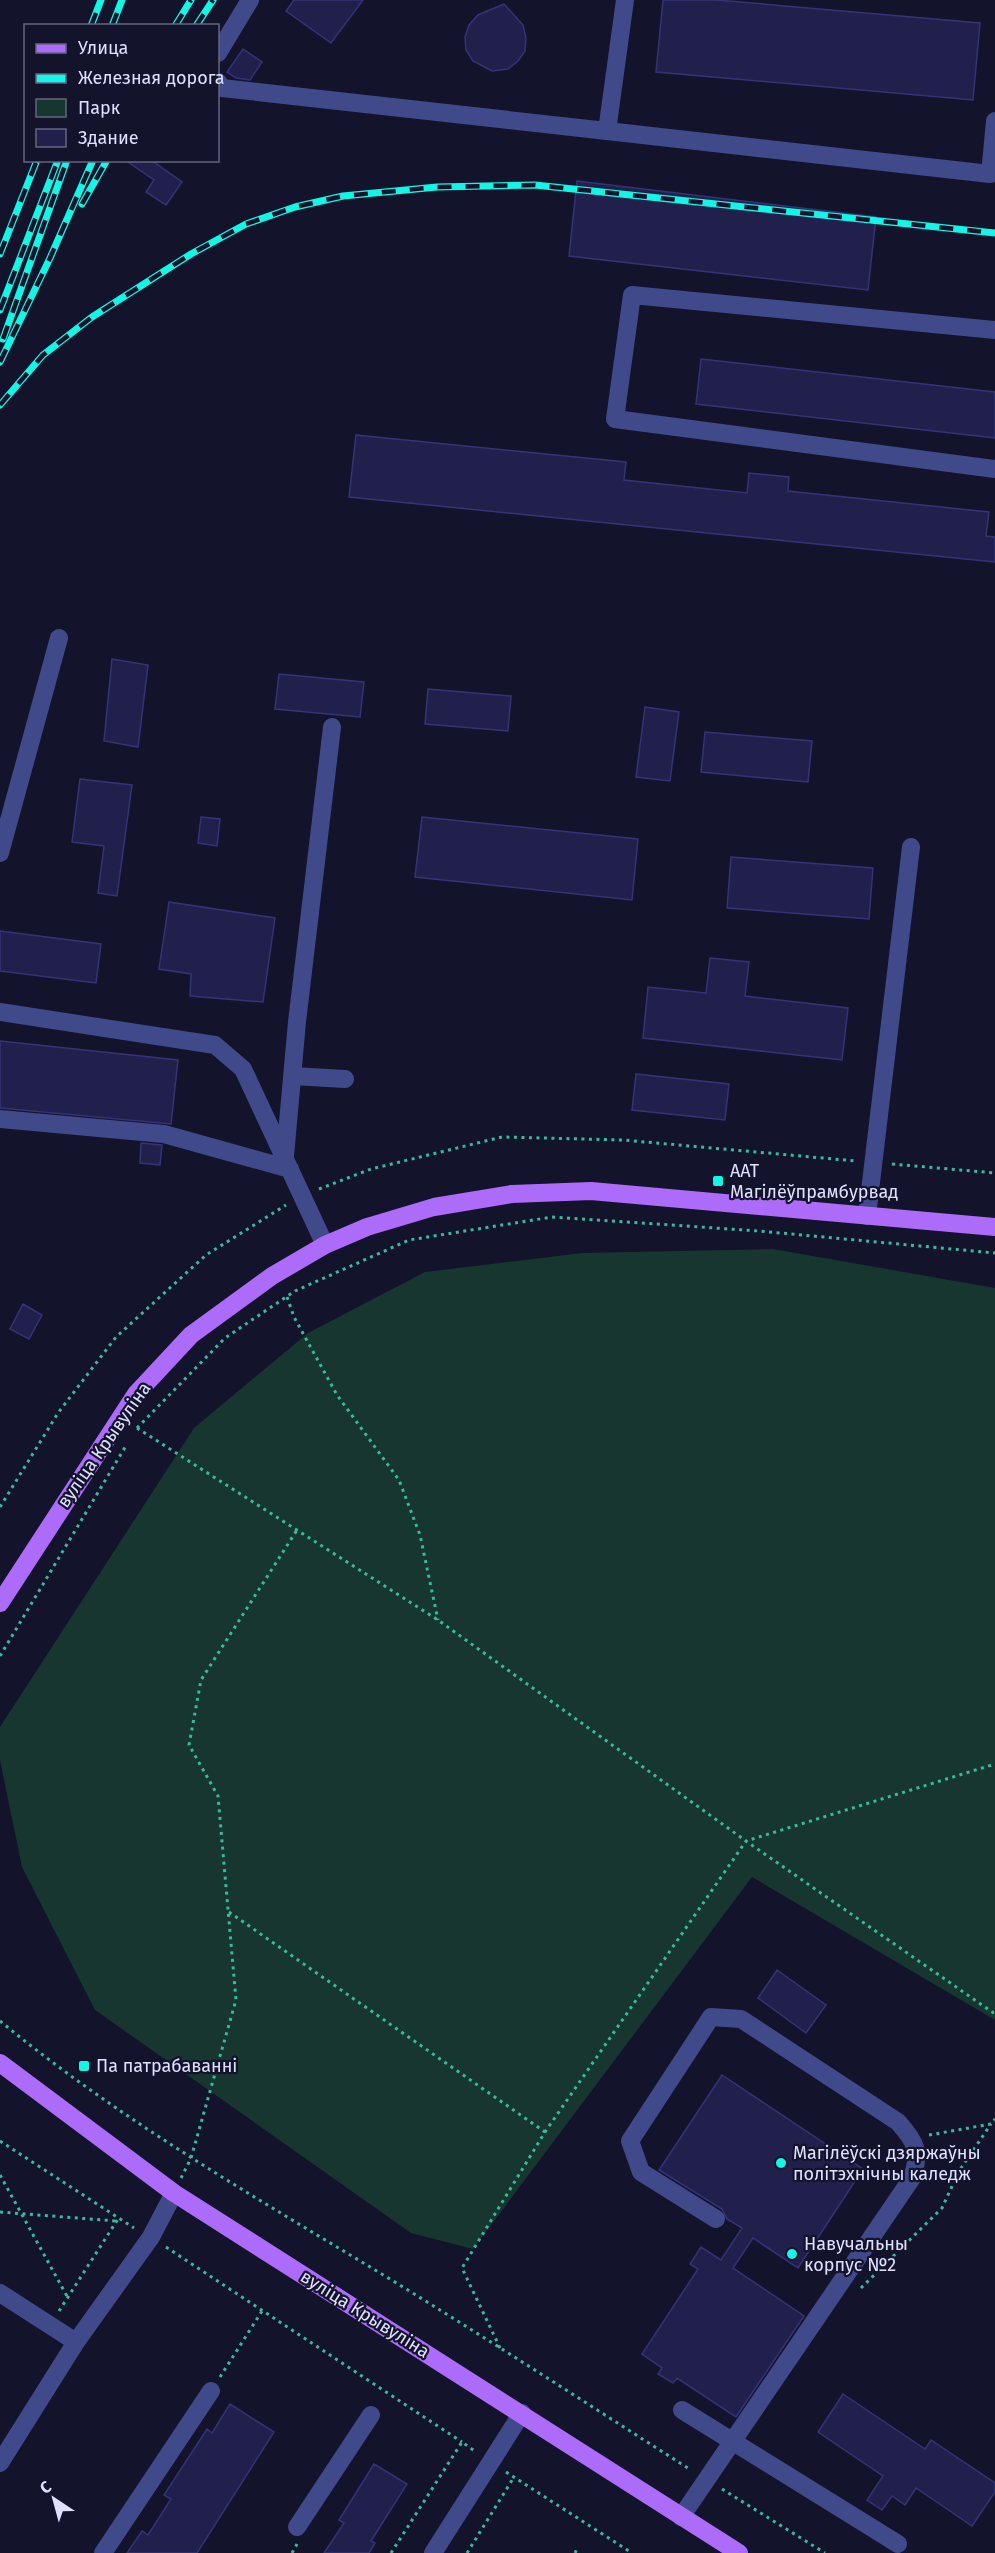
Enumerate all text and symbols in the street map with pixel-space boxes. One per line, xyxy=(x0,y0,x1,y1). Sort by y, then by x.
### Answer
legend xyxy=(24,24,219,162)
text: Улица xyxy=(78,37,128,59)
text: Железная дорога xyxy=(78,67,225,89)
text: Парк xyxy=(78,97,121,119)
text: Здание xyxy=(78,127,139,149)
place label: ААТ Магілёўпрамбурвад xyxy=(730,1160,898,1203)
marker: ААТ Магілёўпрамбурвад xyxy=(711,1174,725,1188)
street label: вуліца Крывуліна xyxy=(53,1378,155,1512)
place label: Па патрабаванні xyxy=(96,2055,237,2077)
marker: Па патрабаванні xyxy=(77,2059,91,2073)
place label: Магілёўскі дзяржаўны політэхнічны каледж xyxy=(793,2142,981,2185)
marker: Магілёўскі дзяржаўны політэхнічны каледж xyxy=(774,2156,788,2170)
place label: Навучальны корпус №2 xyxy=(804,2233,908,2276)
marker: Навучальны корпус №2 xyxy=(785,2247,799,2261)
street label: вуліца Крывуліна xyxy=(296,2265,434,2363)
north arrow xyxy=(24,2469,84,2529)
text: С xyxy=(36,2476,55,2498)

